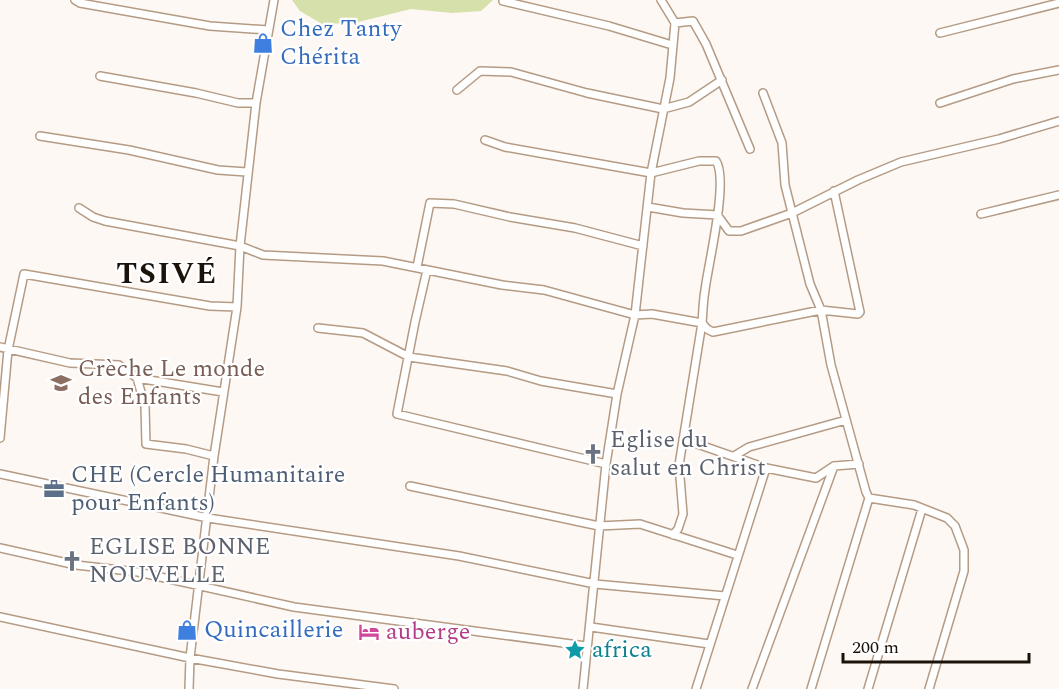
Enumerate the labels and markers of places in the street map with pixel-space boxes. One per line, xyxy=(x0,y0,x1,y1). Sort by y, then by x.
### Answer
place label: Chez Tanty Chérita xyxy=(280,11,403,75)
shop icon: Chez Tanty Chérita xyxy=(251,31,275,55)
place label: Crèche Le monde des Enfants xyxy=(78,351,265,415)
school or university icon: Crèche Le monde des Enfants xyxy=(49,371,73,395)
place label: Eglise du salut en Christ xyxy=(610,422,766,486)
church icon: Eglise du salut en Christ xyxy=(581,442,605,466)
place label: CHE (Cercle Humanitaire pour Enfants) xyxy=(71,457,345,521)
office icon: CHE (Cercle Humanitaire pour Enfants) xyxy=(42,477,66,501)
place label: EGLISE BONNE NOUVELLE xyxy=(89,529,270,593)
church icon: EGLISE BONNE NOUVELLE xyxy=(60,549,84,573)
place label: Quincaillerie xyxy=(204,612,343,648)
place label: auberge xyxy=(386,614,470,650)
shop icon: Quincaillerie xyxy=(175,618,199,642)
hotel icon: auberge xyxy=(357,620,381,644)
place label: africa xyxy=(592,632,652,668)
place icon: africa xyxy=(563,638,587,662)

